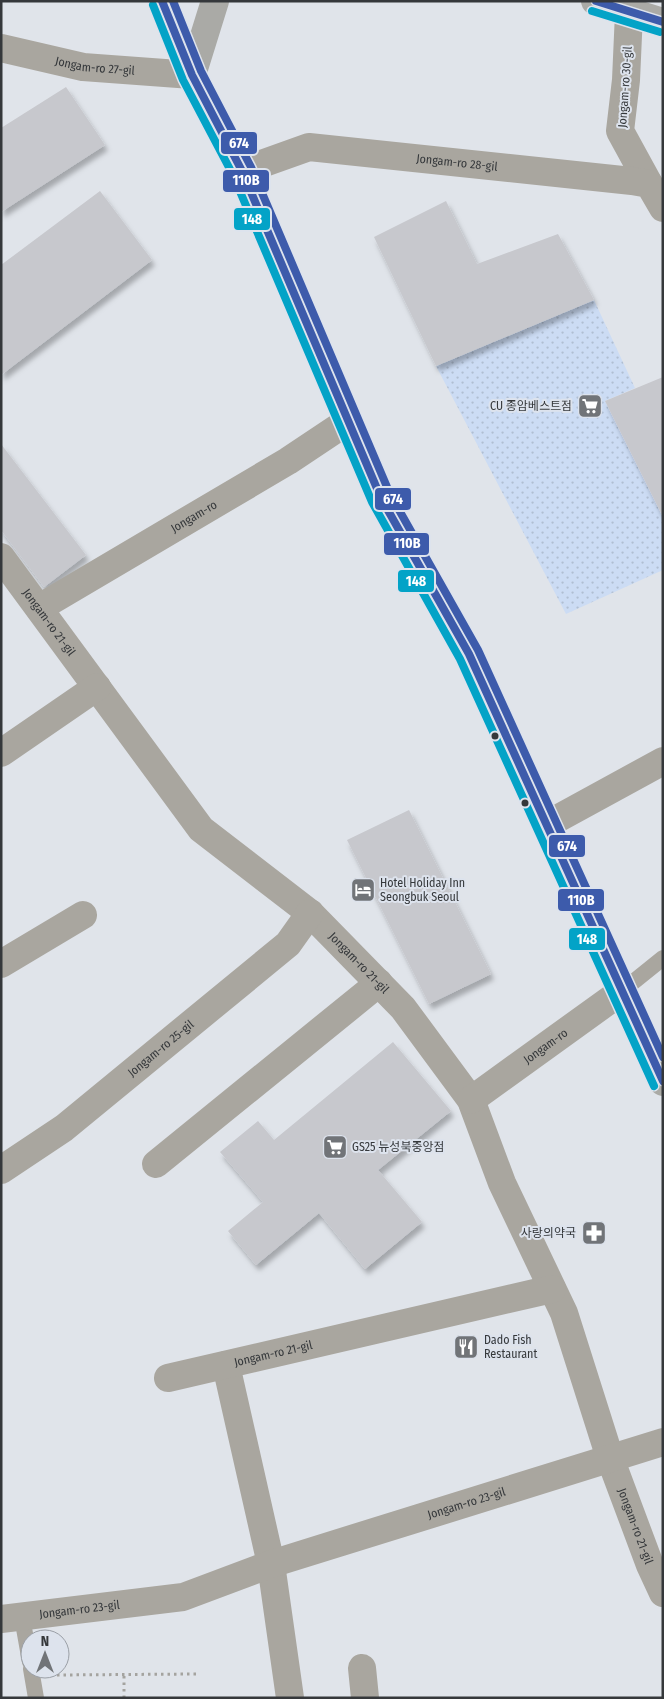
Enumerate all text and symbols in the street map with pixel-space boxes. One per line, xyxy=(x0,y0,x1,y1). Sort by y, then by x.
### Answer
street label: Jongam-ro 30-gil xyxy=(615,46,635,128)
street label: Jongam-ro 27-gil xyxy=(54,54,135,78)
line badge: 674 xyxy=(220,131,258,155)
text: 674 xyxy=(229,135,249,152)
street label: Jongam-ro 28-gil xyxy=(416,151,498,174)
line badge: 110B xyxy=(222,169,270,193)
text: 110B xyxy=(232,172,260,189)
line badge: 148 xyxy=(233,207,271,231)
text: 148 xyxy=(242,211,263,228)
supermarket icon: CU 종암베스트점 xyxy=(577,393,603,419)
place label: CU 종암베스트점 xyxy=(490,399,572,413)
line badge: 674 xyxy=(374,487,412,511)
text: 674 xyxy=(383,491,403,508)
street label: Jongam-ro xyxy=(168,497,220,536)
line badge: 110B xyxy=(383,532,430,556)
text: 110B xyxy=(393,535,421,552)
line badge: 148 xyxy=(397,569,435,593)
text: 148 xyxy=(406,573,427,590)
street label: Jongam-ro 21-gil xyxy=(20,586,78,659)
unlabelled marker xyxy=(490,731,500,741)
unlabelled marker xyxy=(520,798,530,808)
line badge: 674 xyxy=(548,834,586,858)
text: 674 xyxy=(557,838,577,855)
place label: Hotel Holiday Inn Seongbuk Seoul xyxy=(380,876,465,904)
hotel icon: Hotel Holiday Inn Seongbuk Seoul xyxy=(350,877,376,903)
line badge: 110B xyxy=(557,888,605,912)
text: 110B xyxy=(567,892,595,909)
line badge: 148 xyxy=(568,927,606,951)
street label: Jongam-ro 21-gil xyxy=(326,929,392,996)
text: 148 xyxy=(577,931,598,948)
street label: Jongam-ro 25-gil xyxy=(125,1017,197,1080)
street label: Jongam-ro xyxy=(521,1026,570,1067)
supermarket icon: GS25 뉴성북중앙점 xyxy=(322,1134,348,1160)
place label: GS25 뉴성북중앙점 xyxy=(352,1140,445,1154)
pharmacy icon: 사랑의약국 xyxy=(581,1220,607,1246)
place label: 사랑의약국 xyxy=(521,1226,576,1240)
place label: Dado Fish Restaurant xyxy=(484,1333,537,1361)
restaurant icon: Dado Fish Restaurant xyxy=(453,1334,479,1360)
street label: Jongam-ro 21-gil xyxy=(233,1338,314,1369)
street label: Jongam-ro 23-gil xyxy=(426,1484,507,1522)
street label: Jongam-ro 21-gil xyxy=(615,1486,656,1566)
street label: Jongam-ro 23-gil xyxy=(38,1598,120,1621)
north arrow xyxy=(20,1629,70,1679)
text: N xyxy=(41,1633,49,1650)

